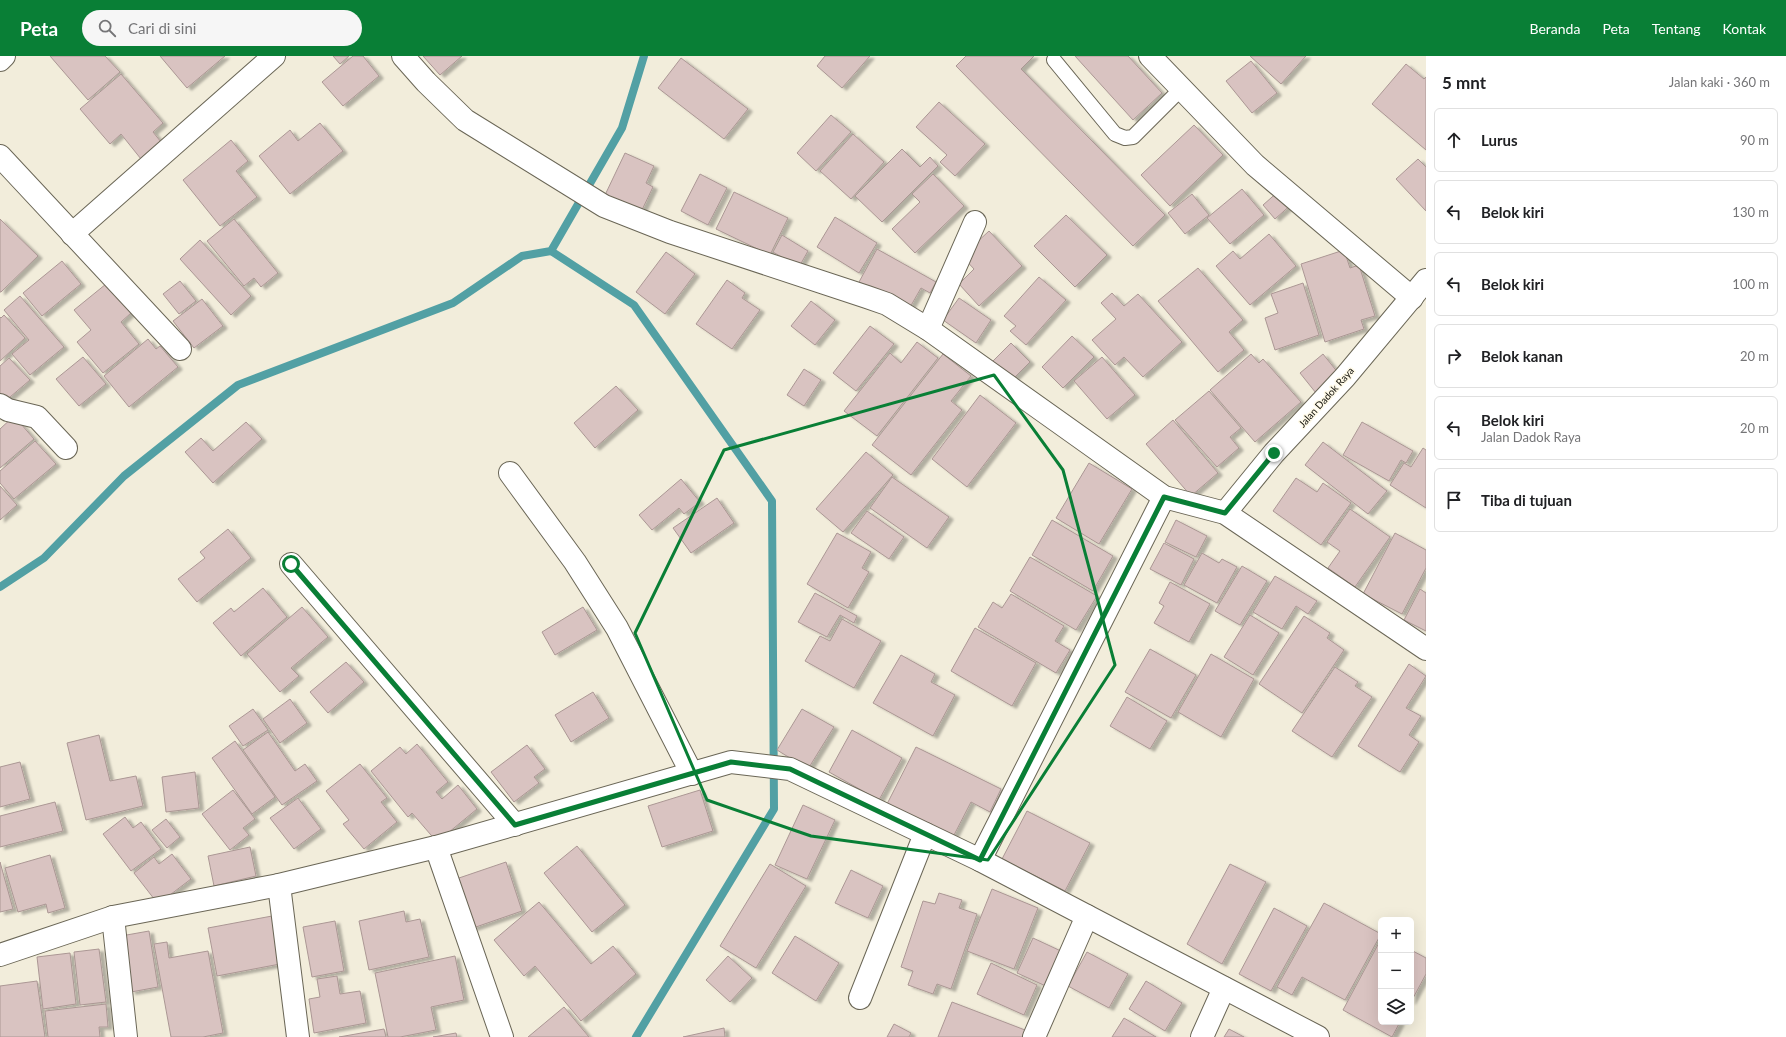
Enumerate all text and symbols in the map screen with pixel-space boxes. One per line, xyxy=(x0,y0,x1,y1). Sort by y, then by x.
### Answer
search box xyxy=(82,10,362,46)
text: Peta xyxy=(20,17,58,40)
icon: search xyxy=(96,17,118,39)
text: Cari di sini xyxy=(128,19,196,37)
text: Beranda xyxy=(1530,20,1580,37)
text: Peta xyxy=(1602,20,1630,37)
text: Tentang xyxy=(1652,20,1701,37)
text: Kontak xyxy=(1723,20,1766,37)
text: 5 mnt xyxy=(1442,72,1486,93)
text: Jalan kaki · 360 m xyxy=(1669,74,1770,90)
icon: ahead xyxy=(1443,129,1465,151)
text: Lurus xyxy=(1481,131,1518,149)
text: 90 m xyxy=(1740,132,1769,148)
icon: left xyxy=(1443,201,1465,223)
text: Belok kiri xyxy=(1481,203,1544,221)
text: 130 m xyxy=(1732,204,1769,220)
icon: left xyxy=(1443,273,1465,295)
text: Belok kiri xyxy=(1481,275,1544,293)
text: 100 m xyxy=(1732,276,1769,292)
icon: right xyxy=(1443,345,1465,367)
text: Belok kanan xyxy=(1481,347,1563,365)
text: 20 m xyxy=(1740,348,1769,364)
street label: Jalan Dadok Raya xyxy=(1296,364,1356,430)
text: Belok kiri xyxy=(1481,411,1544,429)
icon: left xyxy=(1443,417,1465,439)
text: 20 m xyxy=(1740,420,1769,436)
text: Jalan Dadok Raya xyxy=(1481,429,1581,445)
route end xyxy=(1265,444,1283,462)
icon: arrive xyxy=(1443,489,1465,511)
text: Tiba di tujuan xyxy=(1481,491,1572,509)
route start xyxy=(282,555,300,573)
map controls xyxy=(1378,917,1414,1025)
button: + xyxy=(1378,917,1414,953)
button: − xyxy=(1378,953,1414,989)
button: layers xyxy=(1378,989,1414,1025)

